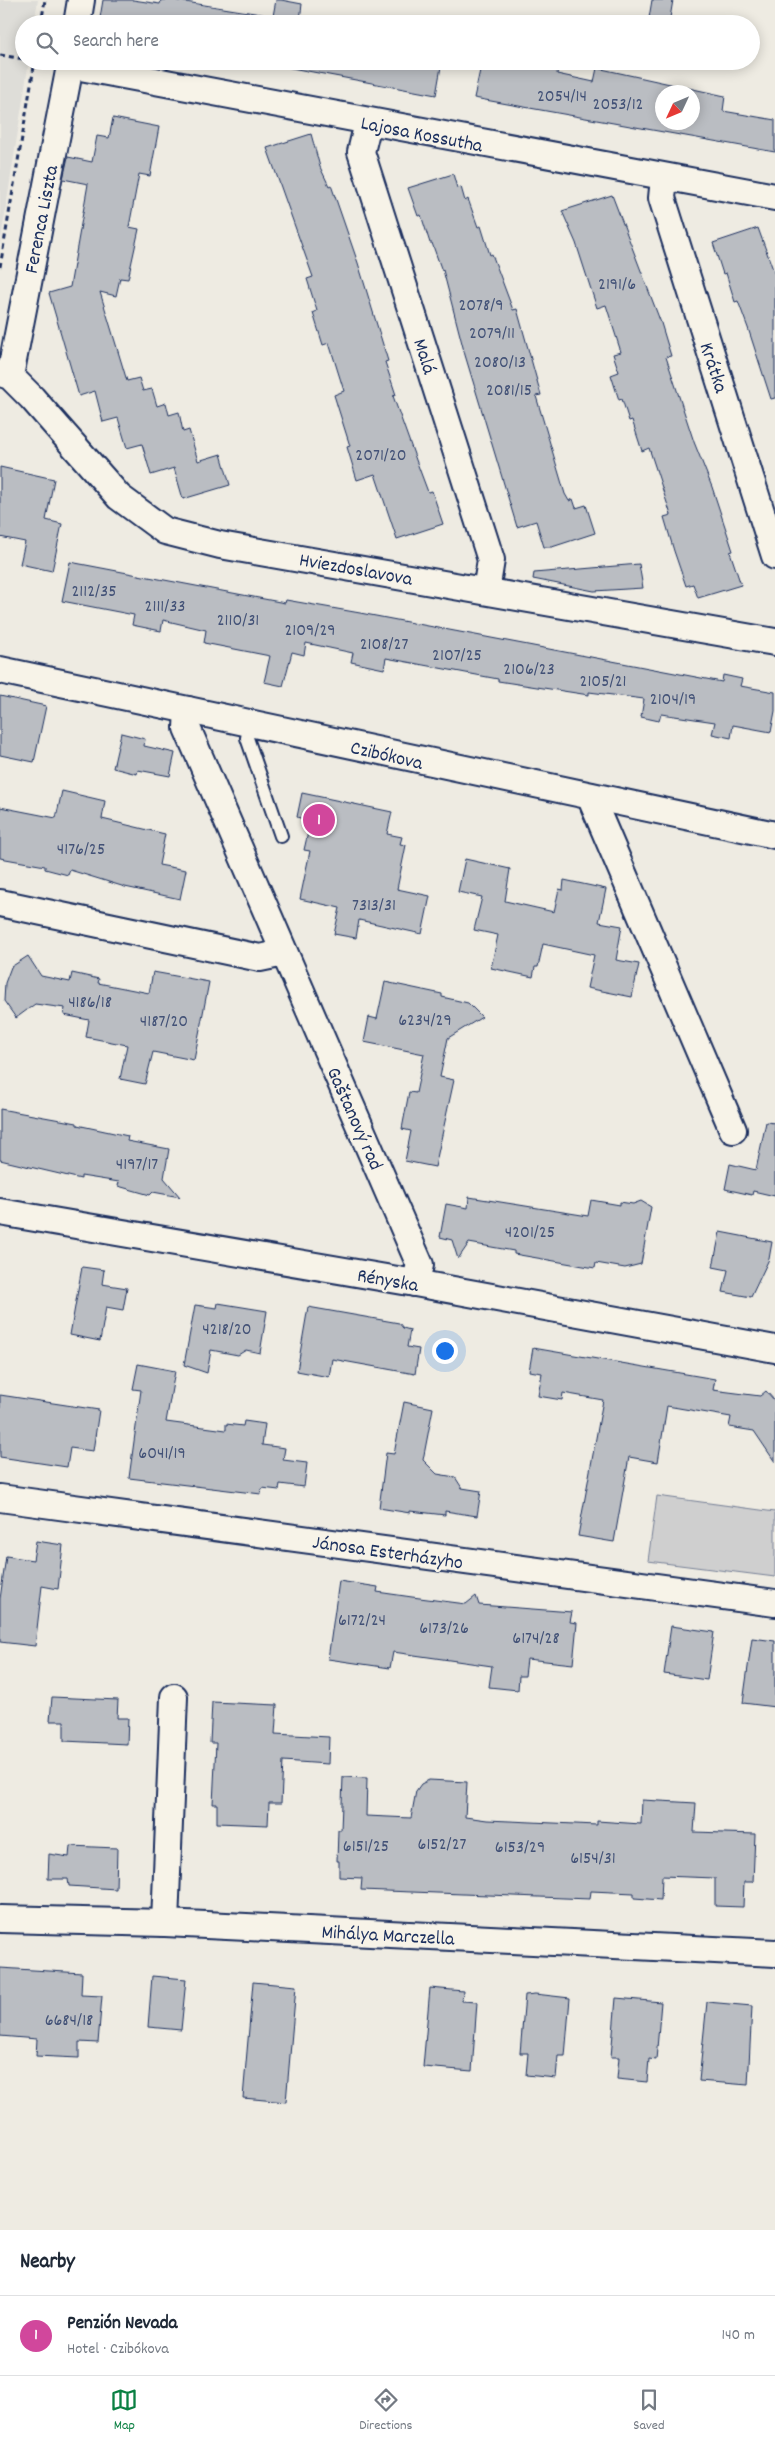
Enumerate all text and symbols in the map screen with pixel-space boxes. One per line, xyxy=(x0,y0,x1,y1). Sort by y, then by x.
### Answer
search box xyxy=(15,15,760,70)
icon: search xyxy=(33,29,61,57)
text: Search here xyxy=(73,29,159,56)
house number: 2054/14 xyxy=(537,85,587,110)
north arrow xyxy=(655,85,700,130)
house number: 2053/12 xyxy=(593,93,643,118)
street label: Lajosa Kossutha xyxy=(358,110,485,162)
street label: Ferenca Liszta xyxy=(19,162,67,276)
house number: 2191/6 xyxy=(598,273,636,298)
house number: 2078/9 xyxy=(458,294,504,319)
house number: 2079/11 xyxy=(469,322,515,347)
street label: Malá xyxy=(404,336,442,378)
street label: Krátka xyxy=(691,339,734,397)
house number: 2080/13 xyxy=(474,351,526,376)
house number: 2081/15 xyxy=(486,379,532,404)
house number: 2071/20 xyxy=(355,444,407,469)
street label: Hviezdoslavova xyxy=(297,547,415,595)
house number: 2112/35 xyxy=(71,580,117,605)
house number: 2111/33 xyxy=(145,595,185,620)
house number: 2110/31 xyxy=(217,609,259,634)
house number: 2109/29 xyxy=(284,619,336,644)
house number: 2108/27 xyxy=(360,633,408,658)
house number: 2107/25 xyxy=(432,644,482,669)
house number: 2106/23 xyxy=(503,658,555,683)
house number: 2105/21 xyxy=(580,670,626,695)
house number: 2104/19 xyxy=(650,688,696,713)
street label: Czibókova xyxy=(347,735,426,779)
pin: 1 xyxy=(303,801,335,839)
house number: 4176/25 xyxy=(57,838,105,863)
house number: 7313/31 xyxy=(352,894,396,919)
house number: 4186/18 xyxy=(68,991,112,1016)
house number: 6234/29 xyxy=(398,1009,452,1034)
house number: 4187/20 xyxy=(140,1010,188,1035)
street label: Gaštanový rad xyxy=(318,1063,388,1175)
house number: 4197/17 xyxy=(116,1153,158,1178)
house number: 4201/25 xyxy=(505,1221,555,1246)
street label: Rényska xyxy=(355,1263,421,1301)
house number: 4218/20 xyxy=(202,1318,252,1343)
your location xyxy=(432,1338,458,1364)
house number: 6041/19 xyxy=(138,1442,186,1467)
street label: Jánosa Esterházyho xyxy=(310,1530,465,1578)
house number: 6172/24 xyxy=(338,1609,386,1634)
house number: 6173/26 xyxy=(419,1617,469,1642)
house number: 6174/28 xyxy=(512,1627,560,1652)
house number: 6152/27 xyxy=(418,1833,467,1858)
house number: 6151/25 xyxy=(343,1835,389,1860)
house number: 6153/29 xyxy=(495,1836,545,1861)
house number: 6154/31 xyxy=(570,1847,616,1872)
street label: Mihálya Marczella xyxy=(321,1920,456,1954)
house number: 6684/18 xyxy=(45,2009,93,2034)
text: Nearby xyxy=(20,2248,75,2278)
text: Penzión Nevada xyxy=(67,2311,177,2338)
text: 1 xyxy=(34,2324,38,2347)
text: 140 m xyxy=(721,2324,755,2347)
text: Hotel · Czibókova xyxy=(67,2338,169,2361)
tab: Map xyxy=(110,2386,138,2436)
tab: Directions xyxy=(359,2386,412,2436)
tab: Saved xyxy=(633,2386,665,2436)

